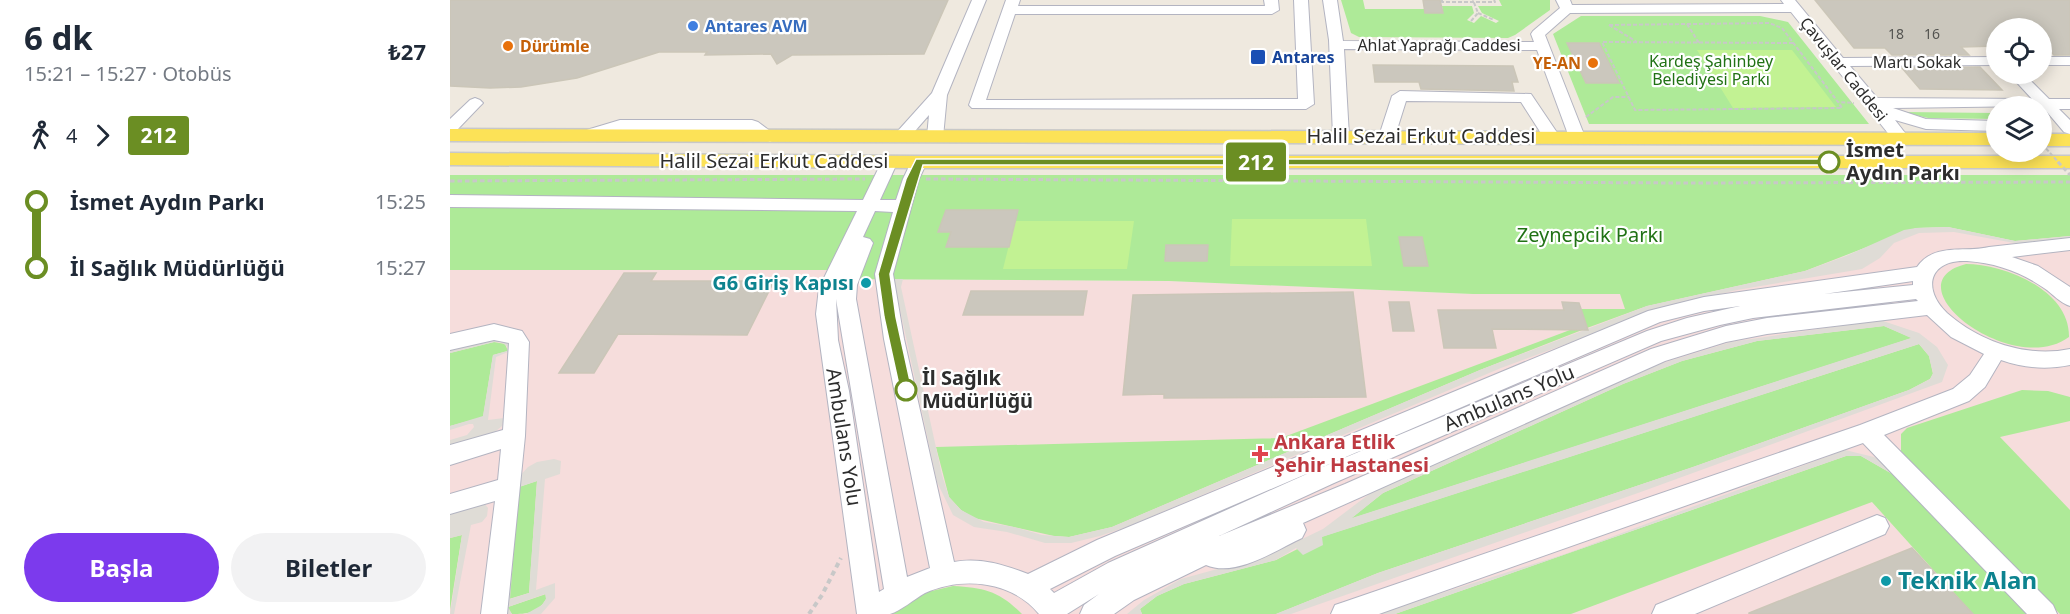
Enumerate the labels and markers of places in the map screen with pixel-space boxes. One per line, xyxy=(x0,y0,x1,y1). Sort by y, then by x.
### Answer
place label: Antares AVM xyxy=(705,15,808,37)
marker: Antares AVM xyxy=(686,19,700,33)
place label: Dürümle xyxy=(520,35,590,57)
marker: Dürümle xyxy=(501,39,515,53)
place label: Antares xyxy=(1272,46,1334,68)
marker: Antares xyxy=(1249,48,1267,66)
place label: YE-AN xyxy=(1533,52,1581,74)
marker: YE-AN xyxy=(1586,56,1600,70)
place label: İsmet Aydın Parkı xyxy=(1846,136,1960,186)
marker: İsmet Aydın Parkı xyxy=(1818,151,1840,173)
place label: G6 Giriş Kapısı xyxy=(712,269,854,296)
marker: G6 Giriş Kapısı xyxy=(859,276,873,290)
place label: İl Sağlık Müdürlüğü xyxy=(922,364,1033,414)
marker: İl Sağlık Müdürlüğü xyxy=(895,379,917,401)
place label: Ankara Etlik Şehir Hastanesi xyxy=(1274,428,1429,478)
marker: Ankara Etlik Şehir Hastanesi xyxy=(1251,445,1269,463)
place label: Teknik Alan xyxy=(1898,563,2037,596)
marker: Teknik Alan xyxy=(1879,574,1893,588)

